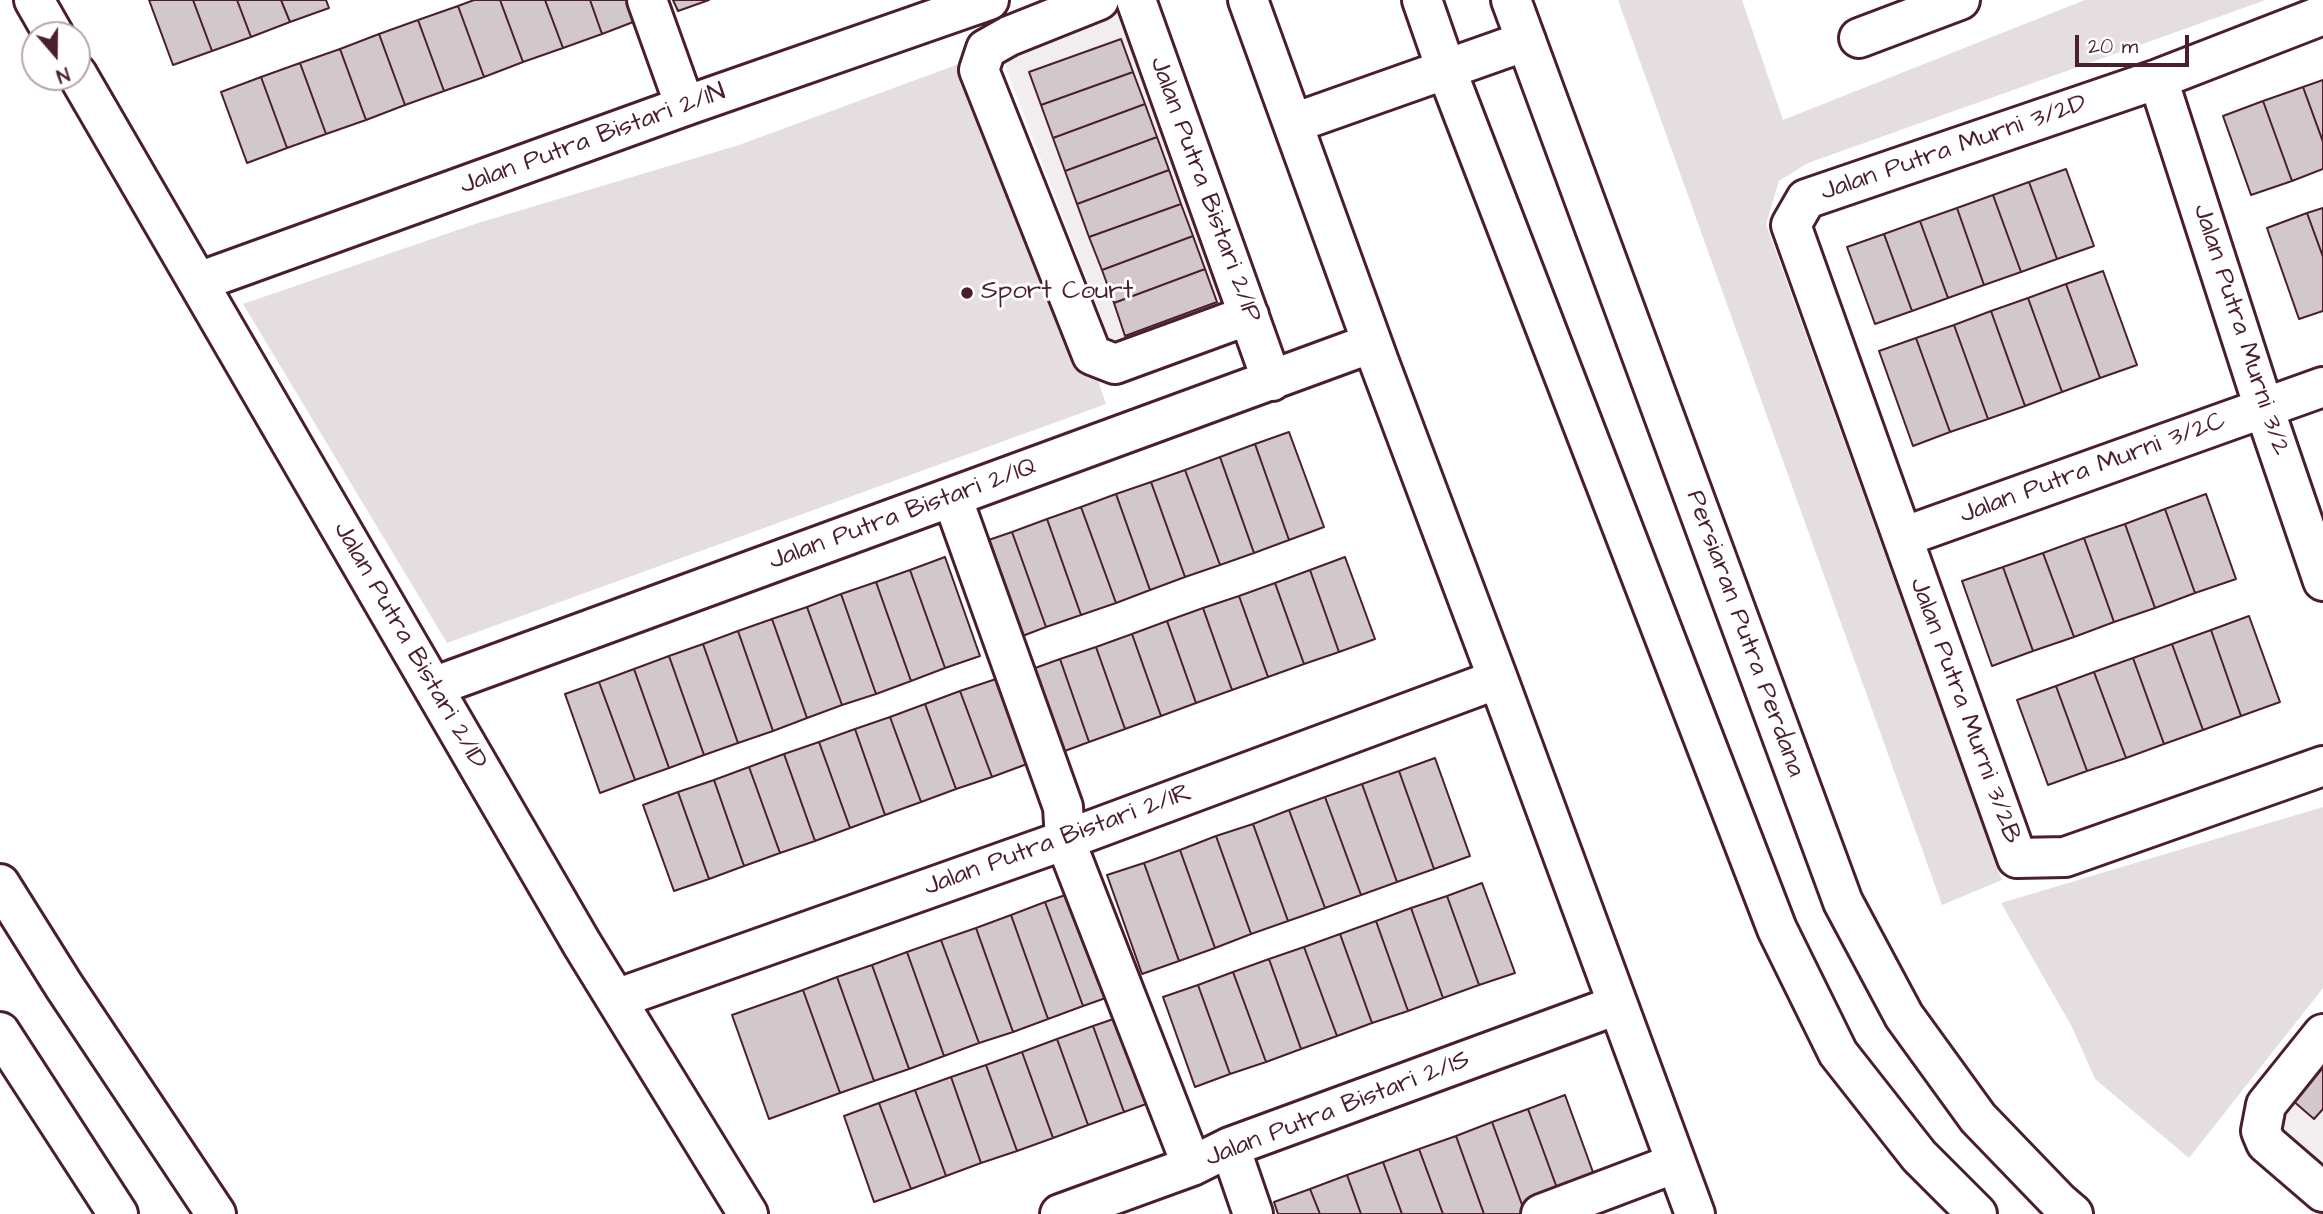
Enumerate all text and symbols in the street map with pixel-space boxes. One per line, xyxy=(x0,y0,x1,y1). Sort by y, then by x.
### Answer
north arrow xyxy=(21,21,91,91)
scale bar xyxy=(2078,21,2192,65)
text: 20 m xyxy=(2088,32,2138,61)
street label: Jalan Putra Bistari 2/1P xyxy=(1141,53,1267,327)
text: N xyxy=(52,60,73,89)
street label: Jalan Putra Bistari 2/1N xyxy=(456,77,730,203)
street label: Jalan Putra Murni 3/2D xyxy=(1817,89,2091,209)
street label: Jalan Putra Murni 3/2 xyxy=(2185,200,2295,460)
place label: Sport Court xyxy=(981,277,1133,309)
marker: Sport Court xyxy=(959,285,975,301)
street label: Jalan Putra Murni 3/2C xyxy=(1956,406,2230,532)
street label: Jalan Putra Bistari 2/1Q xyxy=(765,452,1041,578)
street label: Persiaran Putra Perdana xyxy=(1678,487,1810,781)
street label: Jalan Putra Bistari 2/1D xyxy=(325,517,493,775)
street label: Jalan Putra Murni 3/2B xyxy=(1901,574,2027,848)
street label: Jalan Putra Bistari 2/1R xyxy=(920,778,1196,904)
street label: Jalan Putra Bistari 2/1S xyxy=(1201,1045,1475,1175)

